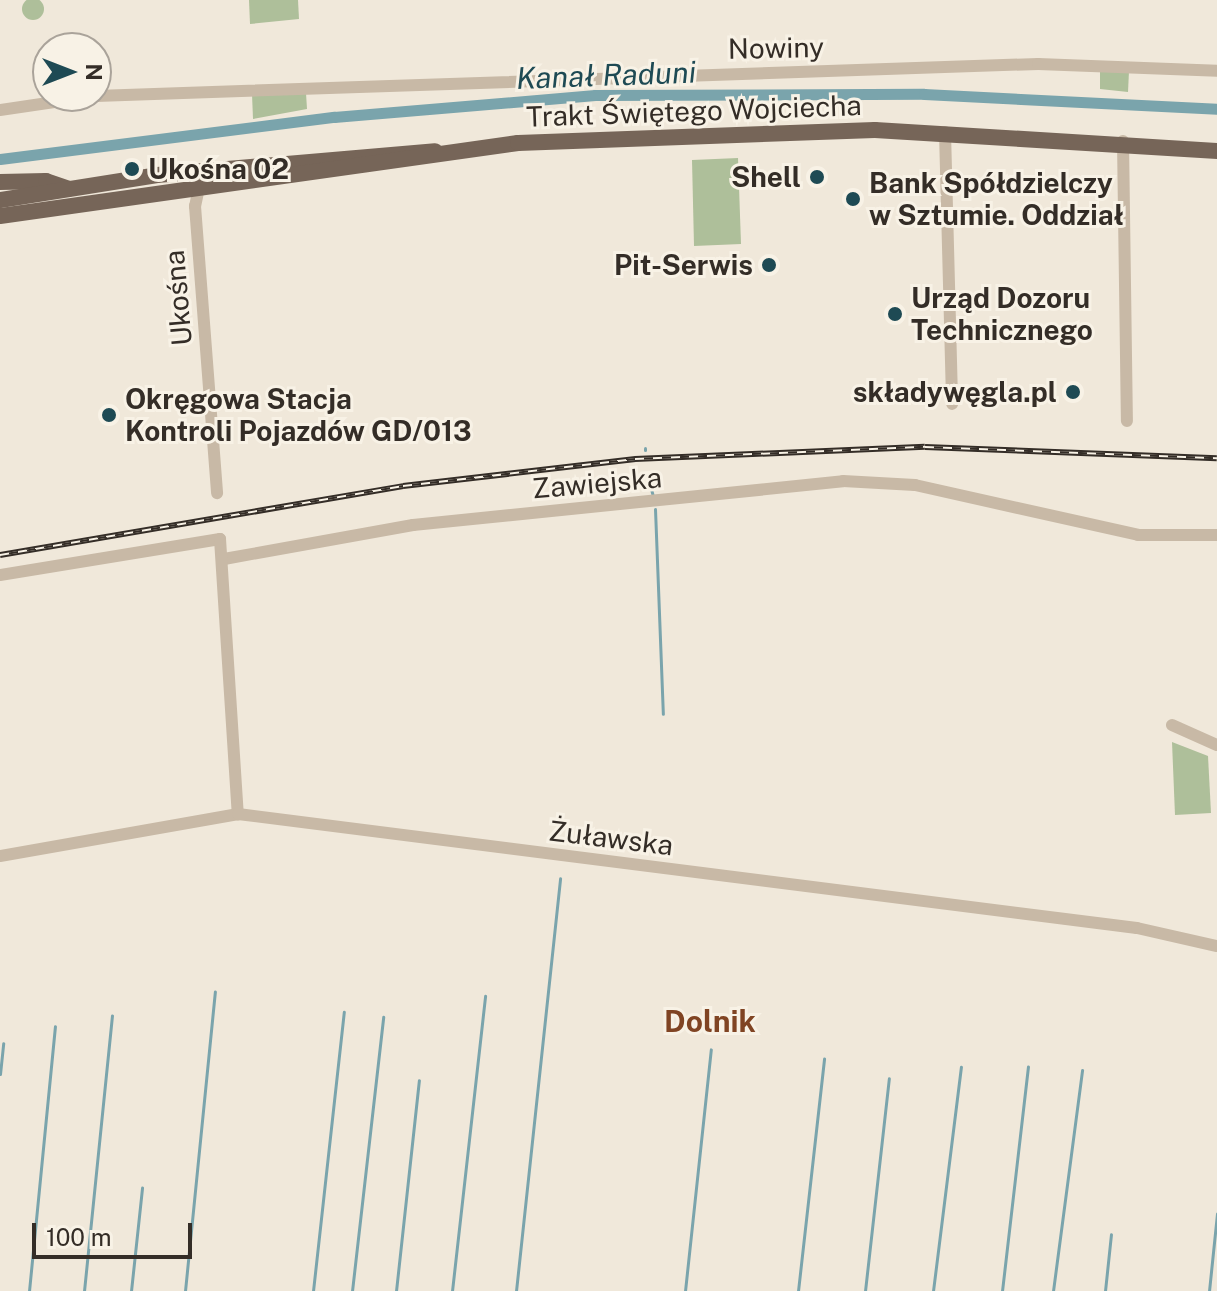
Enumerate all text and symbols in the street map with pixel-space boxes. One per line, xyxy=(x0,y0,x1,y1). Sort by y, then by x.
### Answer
street label: Nowiny xyxy=(728,30,824,66)
north arrow xyxy=(32,32,112,112)
water label: Kanał Raduni xyxy=(515,54,697,96)
text: N xyxy=(81,63,107,81)
street label: Trakt Świętego Wojciecha xyxy=(525,88,863,134)
place label: Ukośna 02 xyxy=(148,152,289,186)
marker: Ukośna 02 xyxy=(123,160,141,178)
place label: Shell xyxy=(731,160,801,194)
place label: Bank Spółdzielczy w Sztumie. Oddział xyxy=(869,166,1124,232)
marker: Shell xyxy=(808,168,826,186)
marker: Bank Spółdzielczy w Sztumie. Oddział xyxy=(844,190,862,208)
place label: Pit-Serwis xyxy=(614,248,753,282)
street label: Ukośna xyxy=(157,249,199,347)
marker: Pit-Serwis xyxy=(760,256,778,274)
place label: Urząd Dozoru Technicznego xyxy=(911,281,1093,347)
marker: Urząd Dozoru Technicznego xyxy=(886,305,904,323)
place label: składywęgla.pl xyxy=(853,375,1057,409)
place label: Okręgowa Stacja Kontroli Pojazdów GD/013 xyxy=(125,382,472,448)
marker: składywęgla.pl xyxy=(1064,383,1082,401)
marker: Okręgowa Stacja Kontroli Pojazdów GD/013 xyxy=(100,406,118,424)
street label: Zawiejska xyxy=(531,461,663,505)
street label: Żuławska xyxy=(547,814,675,862)
district label: Dolnik xyxy=(664,1003,756,1039)
scale bar xyxy=(36,1207,196,1257)
text: 100 m xyxy=(46,1223,112,1251)

